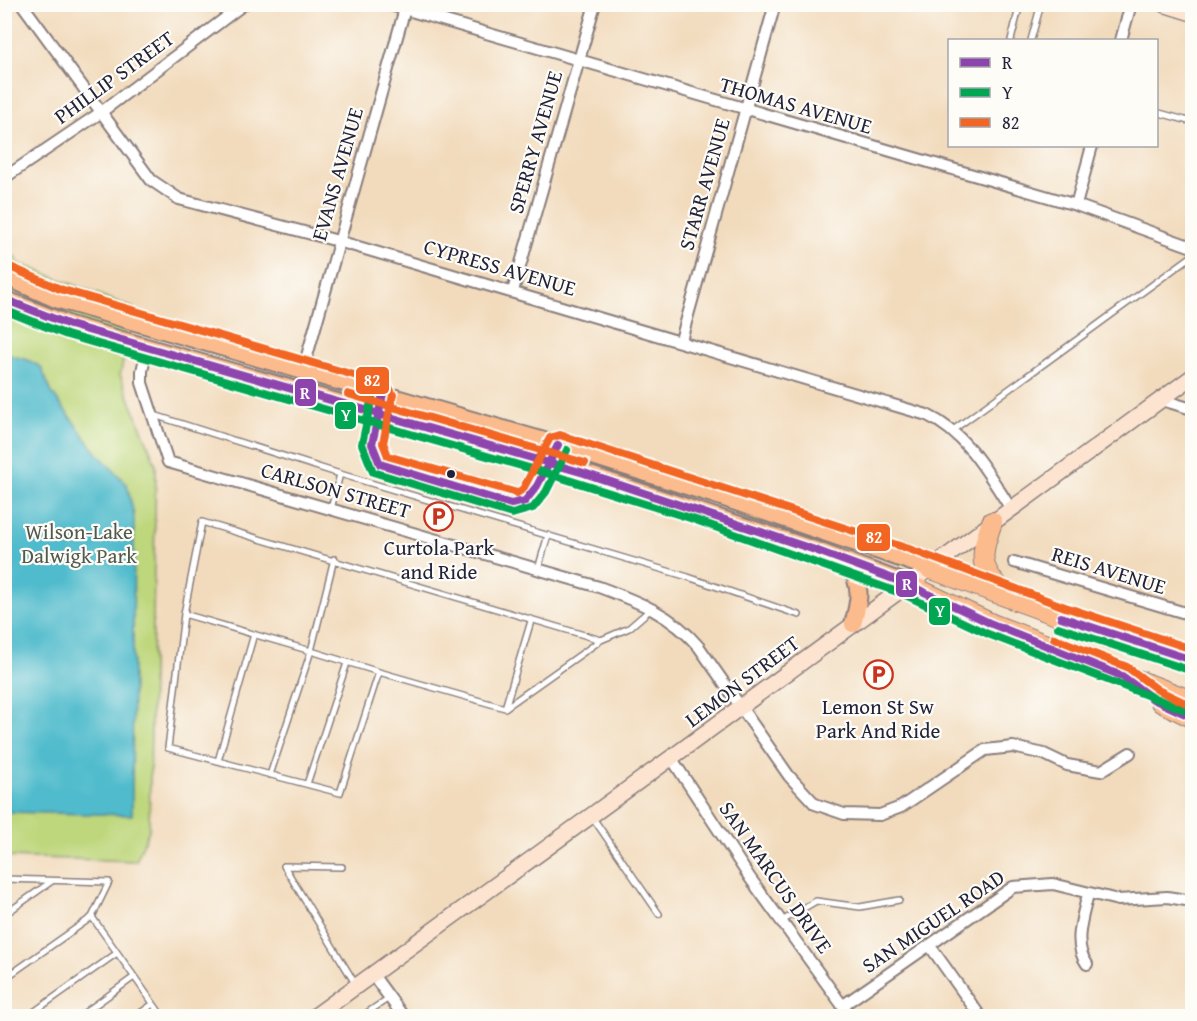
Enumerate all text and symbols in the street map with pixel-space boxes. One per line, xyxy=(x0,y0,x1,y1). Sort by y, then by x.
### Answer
street label: PHILLIP STREET xyxy=(48,23,181,131)
legend xyxy=(948,39,1158,147)
text: R xyxy=(1002,49,1013,76)
street label: SPERRY AVENUE xyxy=(500,67,570,217)
street label: THOMAS AVENUE xyxy=(716,68,876,142)
text: Y xyxy=(1002,79,1013,106)
street label: EVANS AVENUE xyxy=(303,103,371,244)
text: 82 xyxy=(1002,109,1019,136)
street label: STARR AVENUE xyxy=(670,114,738,254)
street label: CYPRESS AVENUE xyxy=(420,230,580,304)
line badge: 82 xyxy=(355,366,390,395)
text: 82 xyxy=(364,368,380,392)
line badge: R xyxy=(294,378,317,407)
text: R xyxy=(300,381,310,405)
line badge: Y xyxy=(334,401,357,430)
text: Y xyxy=(341,403,351,427)
street label: CARLSON STREET xyxy=(258,454,415,526)
unlabelled marker xyxy=(445,468,457,480)
parking icon: Curtola Park and Ride xyxy=(423,500,455,532)
park label: Wilson-Lake Dalwigk Park xyxy=(21,516,137,571)
line badge: 82 xyxy=(856,523,891,552)
text: 82 xyxy=(866,525,882,549)
place label: Curtola Park and Ride xyxy=(384,532,495,587)
street label: REIS AVENUE xyxy=(1048,538,1170,602)
line badge: R xyxy=(895,570,918,598)
text: R xyxy=(902,572,912,596)
line badge: Y xyxy=(928,597,951,626)
text: Y xyxy=(935,599,945,623)
street label: LEMON STREET xyxy=(678,627,806,734)
parking icon: Lemon St Sw Park And Ride xyxy=(862,659,894,691)
place label: Lemon St Sw Park And Ride xyxy=(816,691,940,746)
street label: SAN MARCUS DRIVE xyxy=(712,795,840,960)
street label: SAN MIGUEL ROAD xyxy=(855,862,1011,980)

